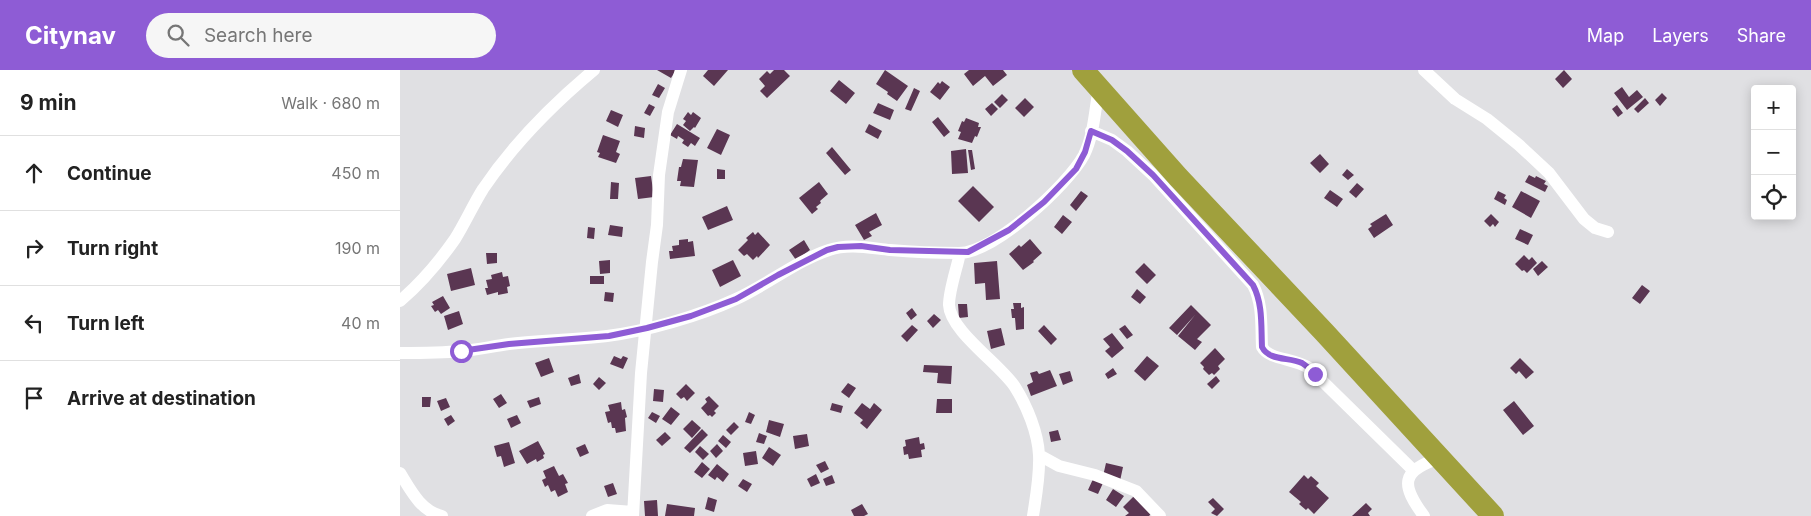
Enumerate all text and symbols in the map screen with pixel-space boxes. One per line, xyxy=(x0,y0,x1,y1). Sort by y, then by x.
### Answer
search box xyxy=(146,13,496,58)
text: Citynav xyxy=(25,21,116,50)
icon: search xyxy=(164,21,192,49)
text: Search here xyxy=(204,24,313,47)
text: Map xyxy=(1587,25,1624,46)
text: Layers xyxy=(1652,25,1709,46)
text: Share xyxy=(1737,25,1786,46)
map controls xyxy=(1751,85,1796,220)
button: + xyxy=(1751,85,1796,130)
text: 9 min xyxy=(20,90,77,115)
text: Walk · 680 m xyxy=(281,93,380,113)
button: − xyxy=(1751,130,1796,175)
icon: ahead xyxy=(20,159,48,187)
text: Continue xyxy=(67,162,152,185)
text: 450 m xyxy=(331,163,380,183)
button: locate xyxy=(1751,175,1796,220)
icon: right xyxy=(20,234,48,262)
text: Turn right xyxy=(67,237,158,260)
text: 190 m xyxy=(335,238,380,258)
icon: left xyxy=(20,309,48,337)
text: Turn left xyxy=(67,312,145,335)
text: 40 m xyxy=(341,313,380,333)
route start xyxy=(450,340,473,363)
route end xyxy=(1304,363,1327,386)
icon: arrive xyxy=(20,384,48,412)
text: Arrive at destination xyxy=(67,387,256,410)

